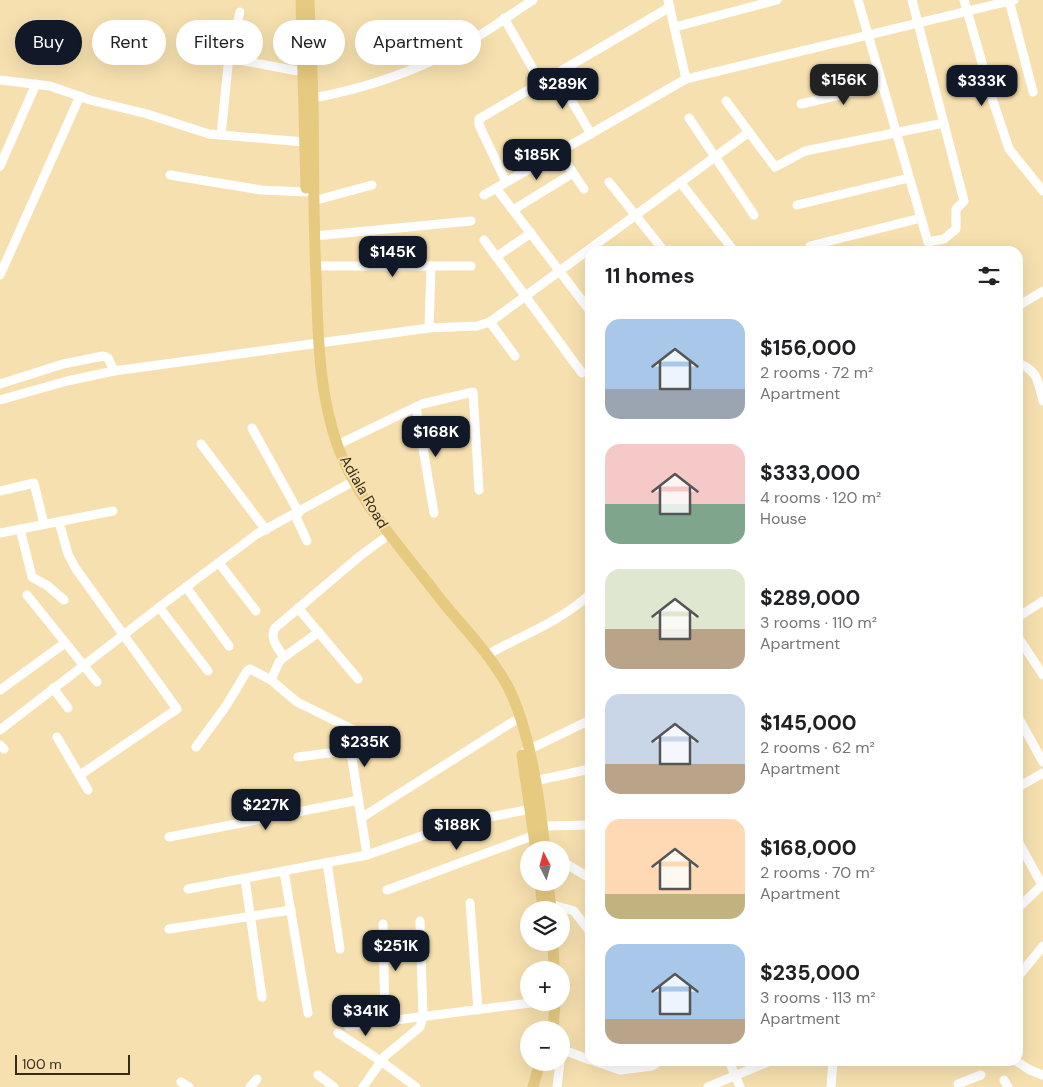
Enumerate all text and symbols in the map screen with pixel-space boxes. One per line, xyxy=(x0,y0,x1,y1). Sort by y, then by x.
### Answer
chip: Buy xyxy=(15,20,82,65)
chip: Rent xyxy=(92,20,166,65)
chip: Filters xyxy=(176,20,263,65)
chip: New xyxy=(273,20,345,65)
chip: Apartment xyxy=(355,20,481,65)
pin: $156K xyxy=(809,64,879,106)
pin: $333K xyxy=(947,64,1017,107)
pin: $289K xyxy=(528,68,598,110)
text: $156K xyxy=(821,69,867,90)
text: $333K xyxy=(957,70,1007,91)
text: $289K xyxy=(538,73,588,94)
pin: $185K xyxy=(502,138,572,181)
text: $185K xyxy=(514,144,560,165)
pin: $145K xyxy=(358,236,428,278)
text: $145K xyxy=(370,241,416,262)
text: 11 homes xyxy=(605,262,695,290)
icon: filters xyxy=(975,262,1003,290)
text: $156,000 xyxy=(760,334,856,362)
icon: home xyxy=(645,339,705,399)
text: 2 rooms · 72 m² xyxy=(760,362,873,383)
text: Apartment xyxy=(760,383,840,404)
pin: $168K xyxy=(401,416,471,458)
text: $168K xyxy=(413,421,459,442)
street label: Adiala Road xyxy=(335,452,393,532)
text: $333,000 xyxy=(760,459,860,487)
icon: home xyxy=(645,464,705,524)
text: 4 rooms · 120 m² xyxy=(760,487,881,508)
text: House xyxy=(760,508,807,529)
text: $289,000 xyxy=(760,584,860,612)
icon: home xyxy=(645,589,705,649)
text: 3 rooms · 110 m² xyxy=(760,612,877,633)
text: Apartment xyxy=(760,633,840,654)
text: $145,000 xyxy=(760,709,857,737)
icon: home xyxy=(645,714,705,774)
pin: $235K xyxy=(330,726,400,768)
text: $235K xyxy=(341,731,389,752)
text: 2 rooms · 62 m² xyxy=(760,737,875,758)
text: Apartment xyxy=(760,758,840,779)
pin: $227K xyxy=(231,788,301,831)
text: $227K xyxy=(242,794,290,815)
pin: $188K xyxy=(422,808,492,851)
text: $188K xyxy=(434,814,480,835)
text: $168,000 xyxy=(760,834,856,862)
icon: home xyxy=(645,839,705,899)
north arrow xyxy=(520,841,570,891)
map controls xyxy=(520,841,570,1071)
text: 2 rooms · 70 m² xyxy=(760,862,875,883)
text: Apartment xyxy=(760,883,840,904)
button: layers xyxy=(520,901,570,951)
pin: $251K xyxy=(361,930,431,972)
text: $251K xyxy=(373,935,419,956)
text: $235,000 xyxy=(760,959,860,987)
button: + xyxy=(520,961,570,1011)
icon: home xyxy=(645,964,705,1024)
text: 3 rooms · 113 m² xyxy=(760,987,876,1008)
pin: $341K xyxy=(331,994,401,1037)
text: $341K xyxy=(343,1000,389,1021)
text: Apartment xyxy=(760,1008,840,1029)
button: − xyxy=(520,1021,570,1071)
scale bar xyxy=(15,1052,130,1075)
text: 100 m xyxy=(22,1055,62,1073)

